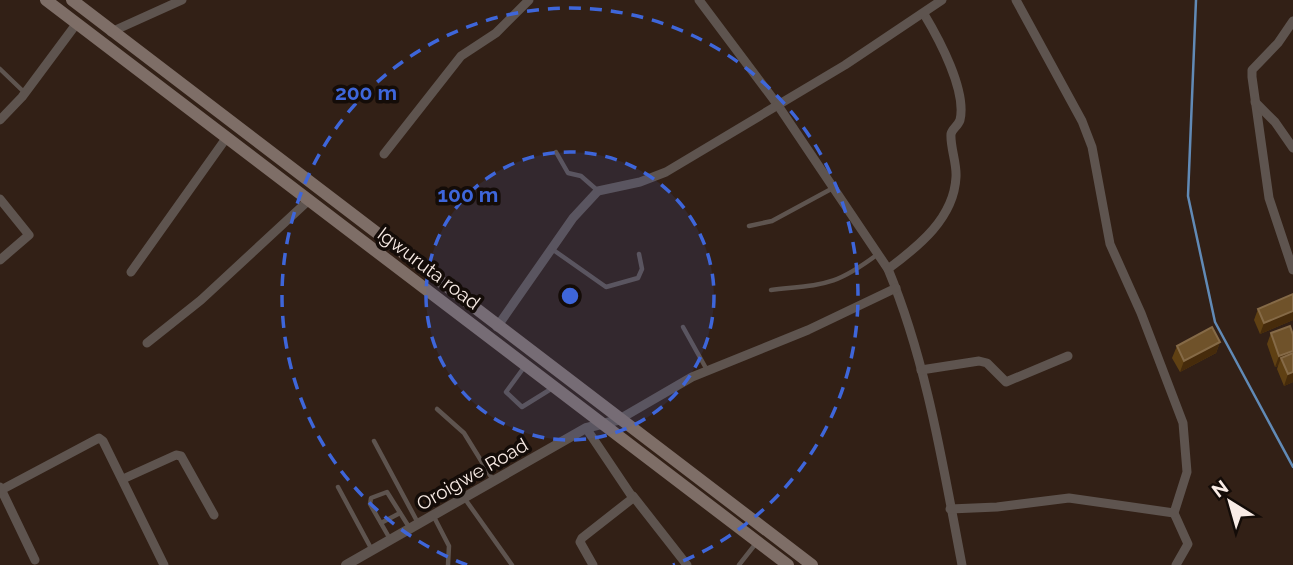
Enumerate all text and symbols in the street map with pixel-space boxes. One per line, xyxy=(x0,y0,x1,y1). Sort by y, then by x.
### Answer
text: 200 m xyxy=(335,80,397,105)
text: 100 m xyxy=(438,182,498,207)
street label: Igwuruta road xyxy=(373,222,485,314)
centre of rings xyxy=(558,284,582,308)
street label: Oroigwe Road xyxy=(413,433,531,515)
north arrow xyxy=(1195,467,1265,537)
text: N xyxy=(1207,475,1232,502)

